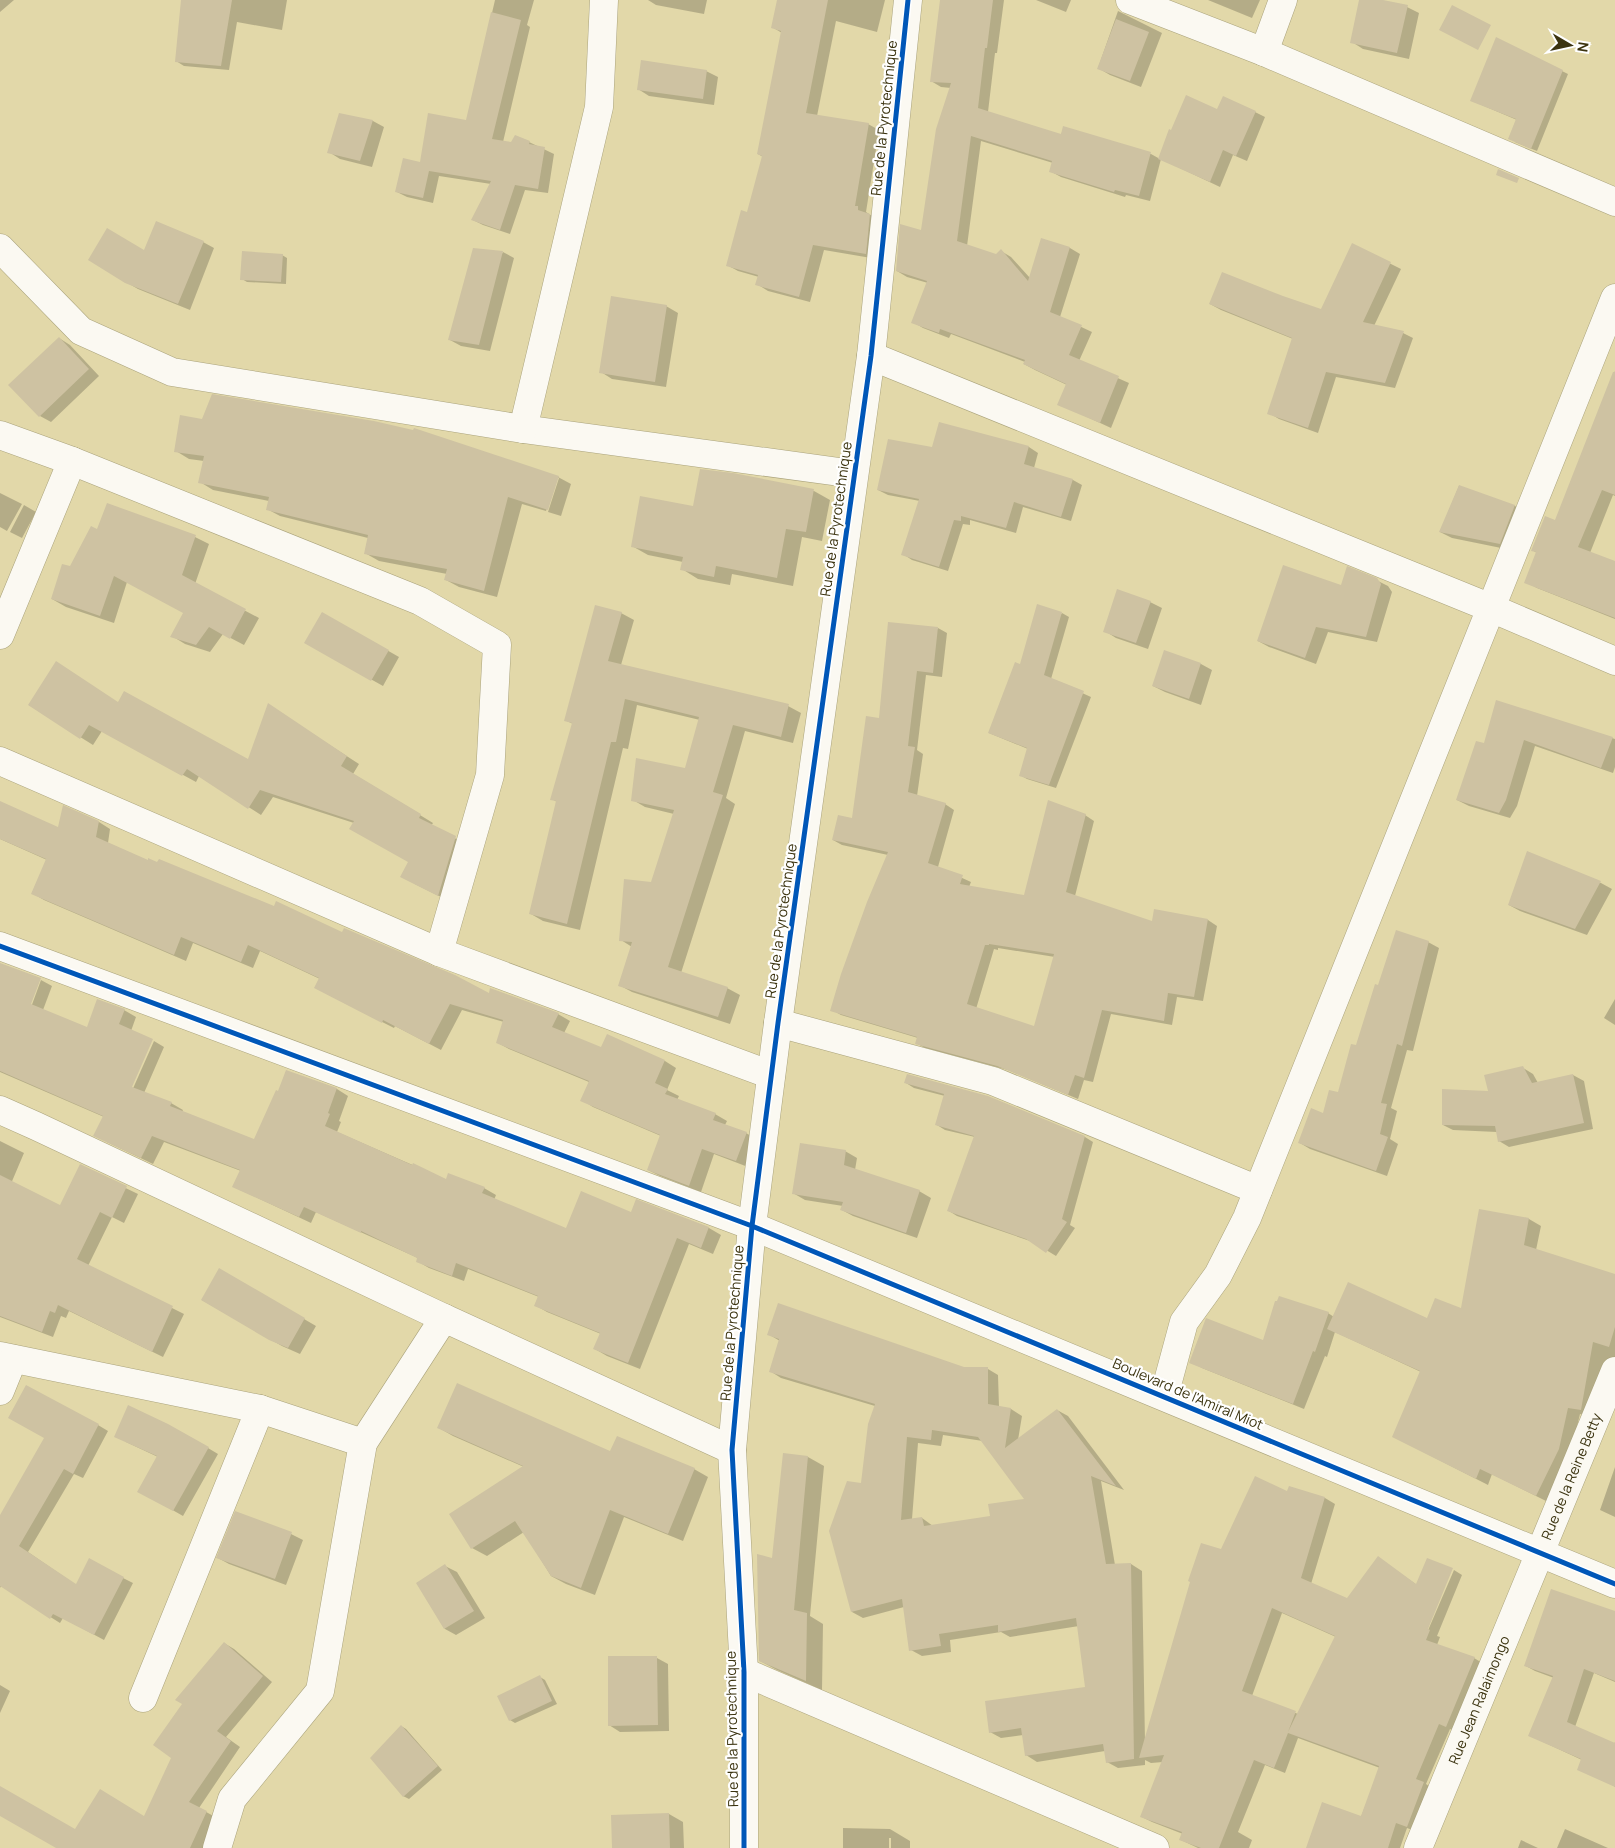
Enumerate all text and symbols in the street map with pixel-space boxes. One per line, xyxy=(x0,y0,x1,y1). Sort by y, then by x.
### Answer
north arrow xyxy=(1545,20,1595,70)
street label: Rue de la Pyrotechnique xyxy=(866,39,901,197)
text: N xyxy=(1573,41,1594,54)
street label: Rue de la Pyrotechnique xyxy=(815,440,856,598)
street label: Rue de la Pyrotechnique xyxy=(760,842,801,1000)
street label: Rue de la Pyrotechnique xyxy=(715,1244,748,1402)
street label: Boulevard de l'Amiral Miot xyxy=(1110,1353,1267,1434)
street label: Rue de la Reine Betty xyxy=(1536,1409,1606,1542)
street label: Rue Jean Ralaimongo xyxy=(1444,1633,1514,1767)
street label: Rue de la Pyrotechnique xyxy=(721,1651,742,1807)

